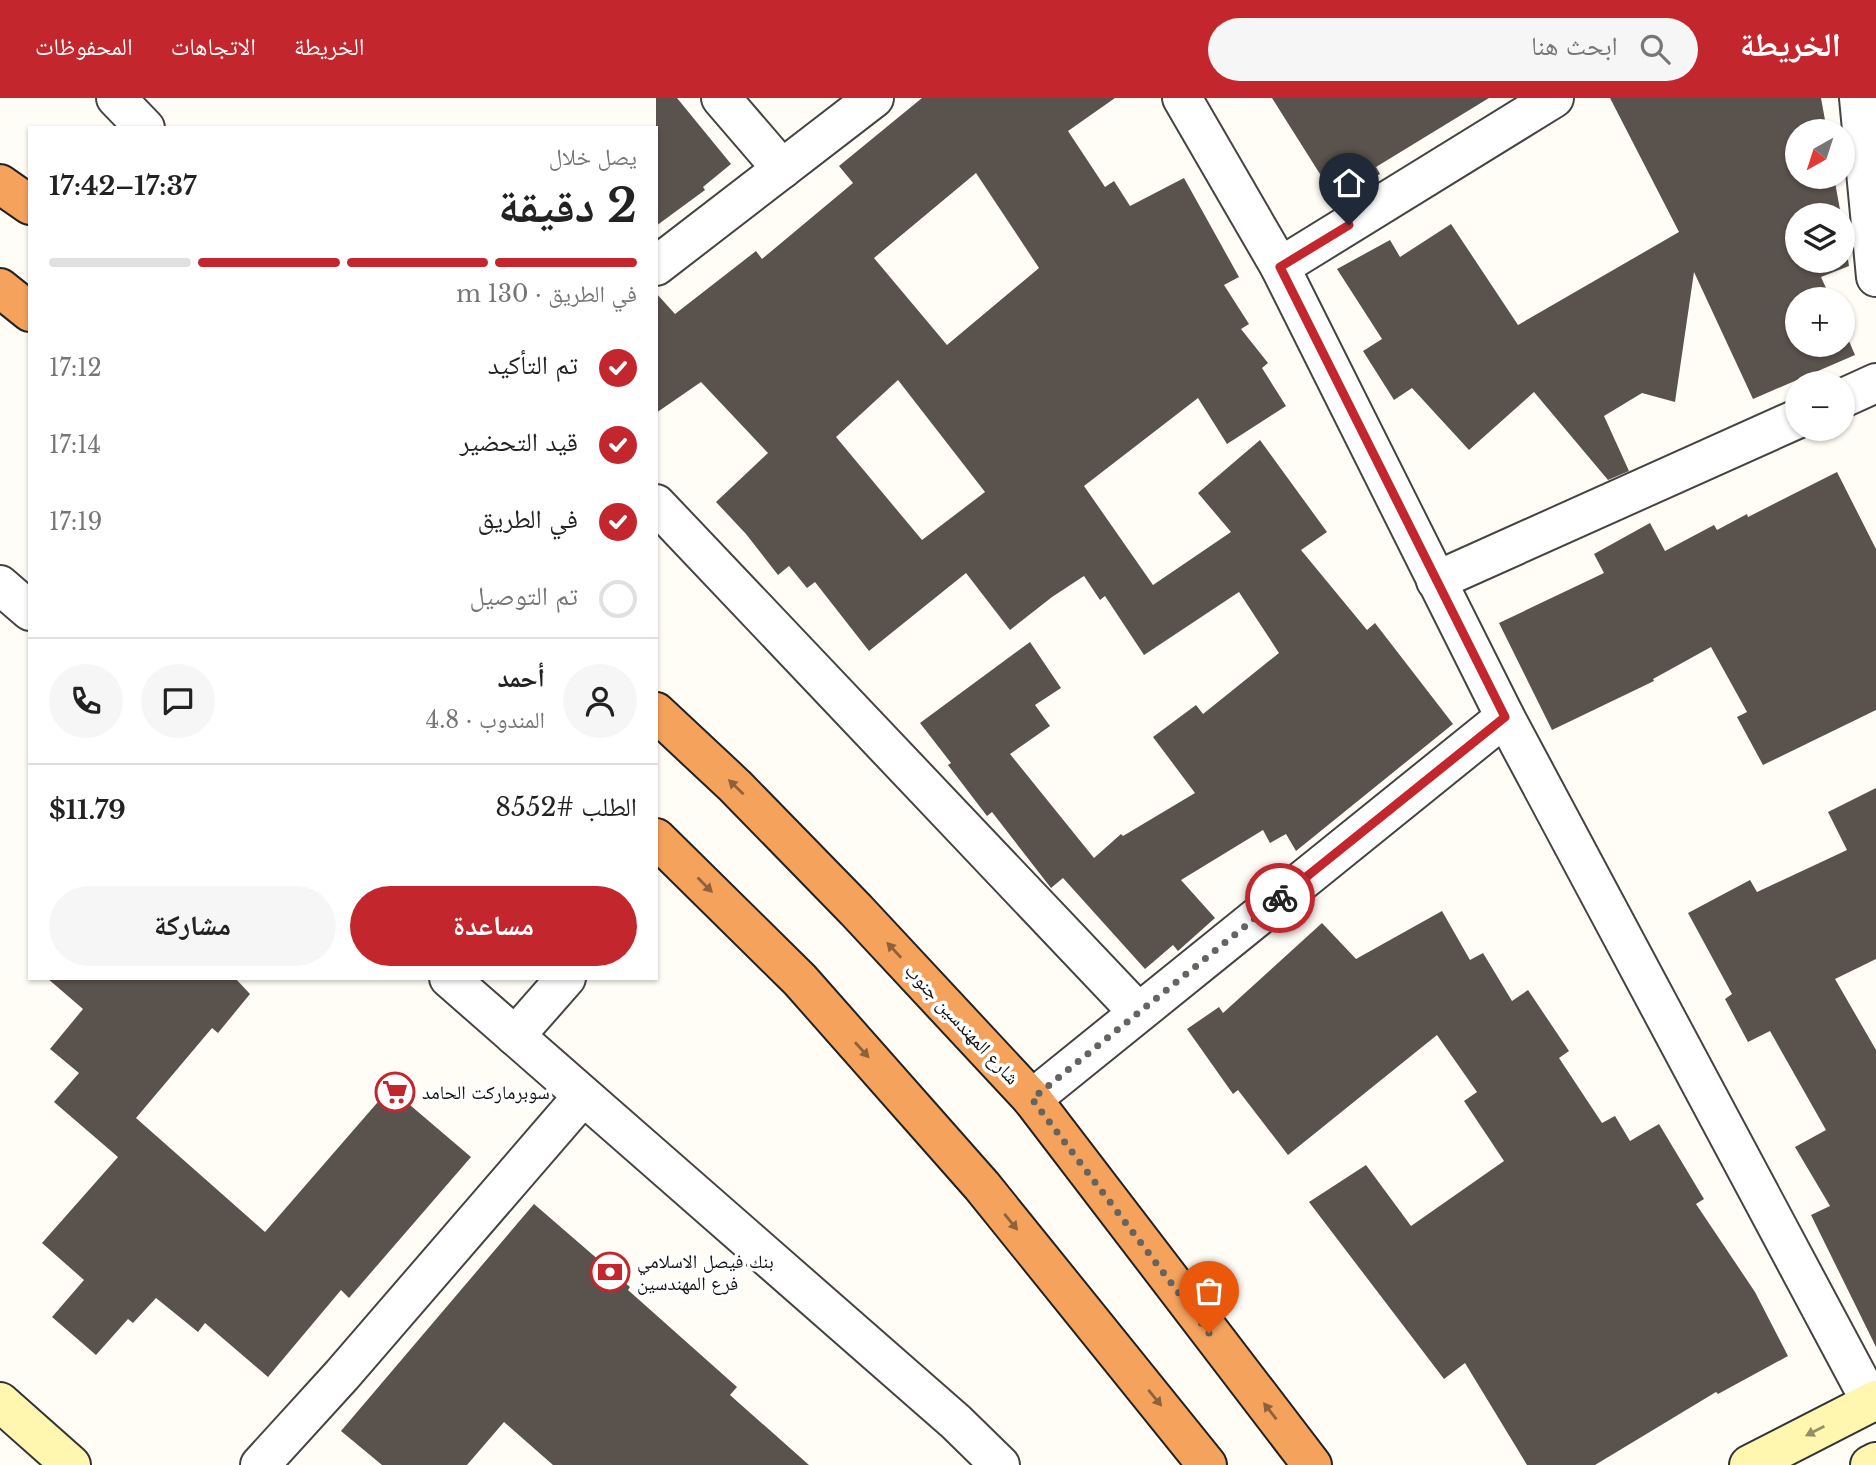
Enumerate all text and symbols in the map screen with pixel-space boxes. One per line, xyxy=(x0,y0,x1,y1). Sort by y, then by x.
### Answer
search box xyxy=(1208,18,1698,81)
text: الخريطة xyxy=(1740,24,1841,65)
text: ابحث هنا xyxy=(1531,30,1618,62)
icon: search xyxy=(1636,30,1674,68)
text: المحفوظات xyxy=(35,32,133,61)
text: الاتجاهات xyxy=(171,32,256,61)
text: الخريطة xyxy=(294,32,365,61)
north arrow xyxy=(1785,119,1855,189)
map controls xyxy=(1785,119,1855,441)
text: يصل خلال xyxy=(549,143,637,171)
pin xyxy=(1319,153,1379,225)
icon: home xyxy=(1330,164,1368,202)
text: 17:37–17:42 xyxy=(49,170,196,202)
text: 2 دقيقة xyxy=(498,177,637,234)
button: layers xyxy=(1785,203,1855,273)
text: في الطريق · 130 m xyxy=(456,280,637,308)
button: + xyxy=(1785,287,1855,357)
text: تم التأكيد xyxy=(488,349,578,381)
icon: check xyxy=(599,349,637,387)
text: 17:12 xyxy=(49,354,102,382)
button: − xyxy=(1785,371,1855,441)
text: قيد التحضير xyxy=(459,426,578,458)
icon: check xyxy=(599,426,637,464)
text: 17:14 xyxy=(49,431,101,459)
text: في الطريق xyxy=(478,503,578,535)
icon: check xyxy=(599,503,637,541)
text: 17:19 xyxy=(49,508,102,536)
text: تم التوصيل xyxy=(470,580,578,612)
text: أحمد xyxy=(497,662,545,694)
button: phone xyxy=(49,664,123,738)
button: chat xyxy=(141,664,215,738)
button: person xyxy=(563,664,637,738)
text: المندوب · 4.8 xyxy=(426,706,545,734)
one-way arrow xyxy=(728,780,745,796)
text: الطلب #8552 xyxy=(495,791,637,823)
text: $11.79 xyxy=(49,794,126,826)
courier xyxy=(1245,863,1315,933)
one-way arrow xyxy=(697,876,713,893)
icon: bike xyxy=(1261,879,1299,917)
button: مشاركة xyxy=(49,886,336,966)
button: مساعدة xyxy=(350,886,637,966)
one-way arrow xyxy=(887,942,903,959)
street label: شارع المهندسين جنوب xyxy=(900,959,1024,1089)
one-way arrow xyxy=(854,1041,870,1059)
supermarket icon: سوبرماركت الحامد xyxy=(374,1071,416,1113)
place label: سوبرماركت الحامد xyxy=(422,1081,550,1104)
one-way arrow xyxy=(1004,1212,1019,1230)
place label: بنك فيصل الاسلامي فرع المهندسين xyxy=(637,1250,774,1295)
bank icon: بنك فيصل الاسلامي فرع المهندسين xyxy=(589,1251,631,1293)
pin xyxy=(1179,1261,1239,1333)
icon: bag xyxy=(1190,1272,1228,1310)
one-way arrow xyxy=(1147,1389,1162,1407)
one-way arrow xyxy=(1263,1402,1277,1420)
one-way arrow xyxy=(1805,1425,1825,1437)

